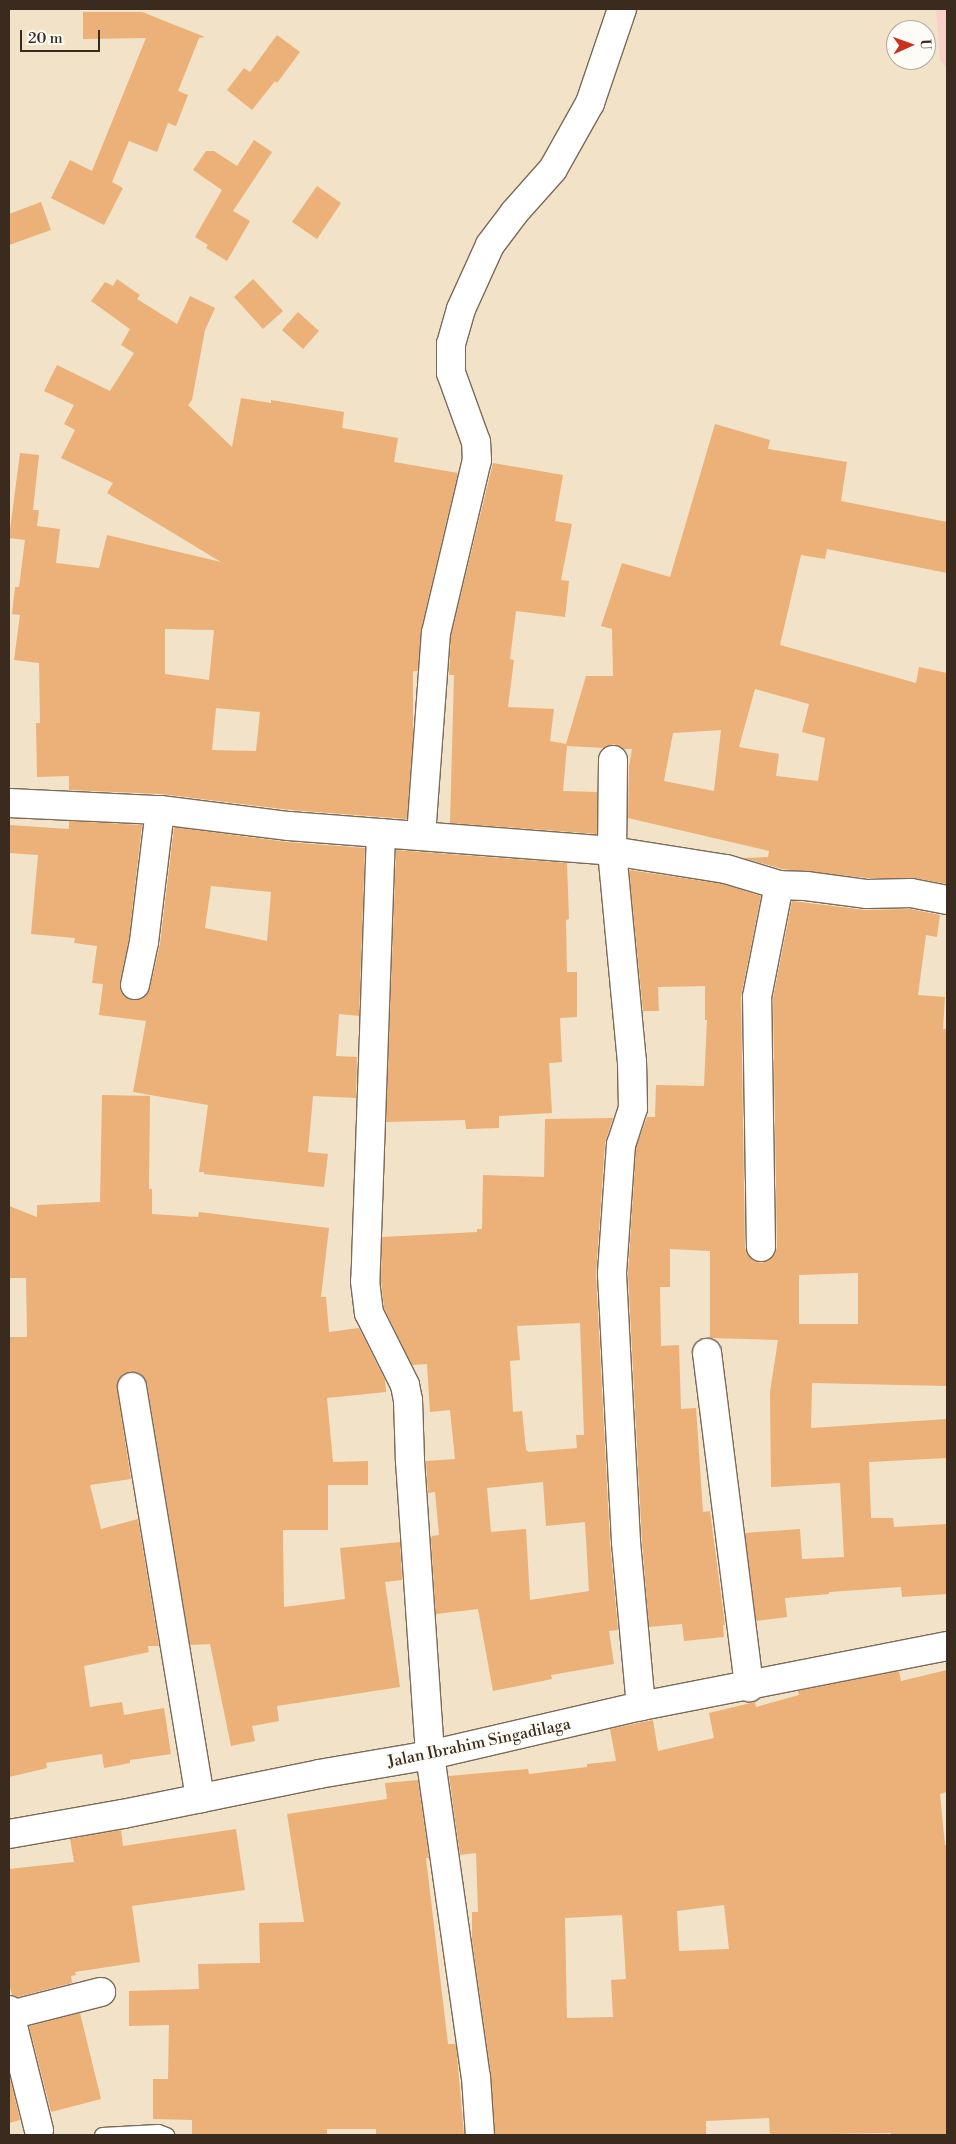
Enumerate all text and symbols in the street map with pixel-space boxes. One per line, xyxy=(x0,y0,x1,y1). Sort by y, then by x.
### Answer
scale bar xyxy=(22,20,102,52)
north arrow xyxy=(886,20,936,70)
text: 20 m xyxy=(28,29,63,48)
text: U xyxy=(916,39,934,50)
street label: Jalan Ibrahim Singadilaga xyxy=(386,1714,572,1772)

